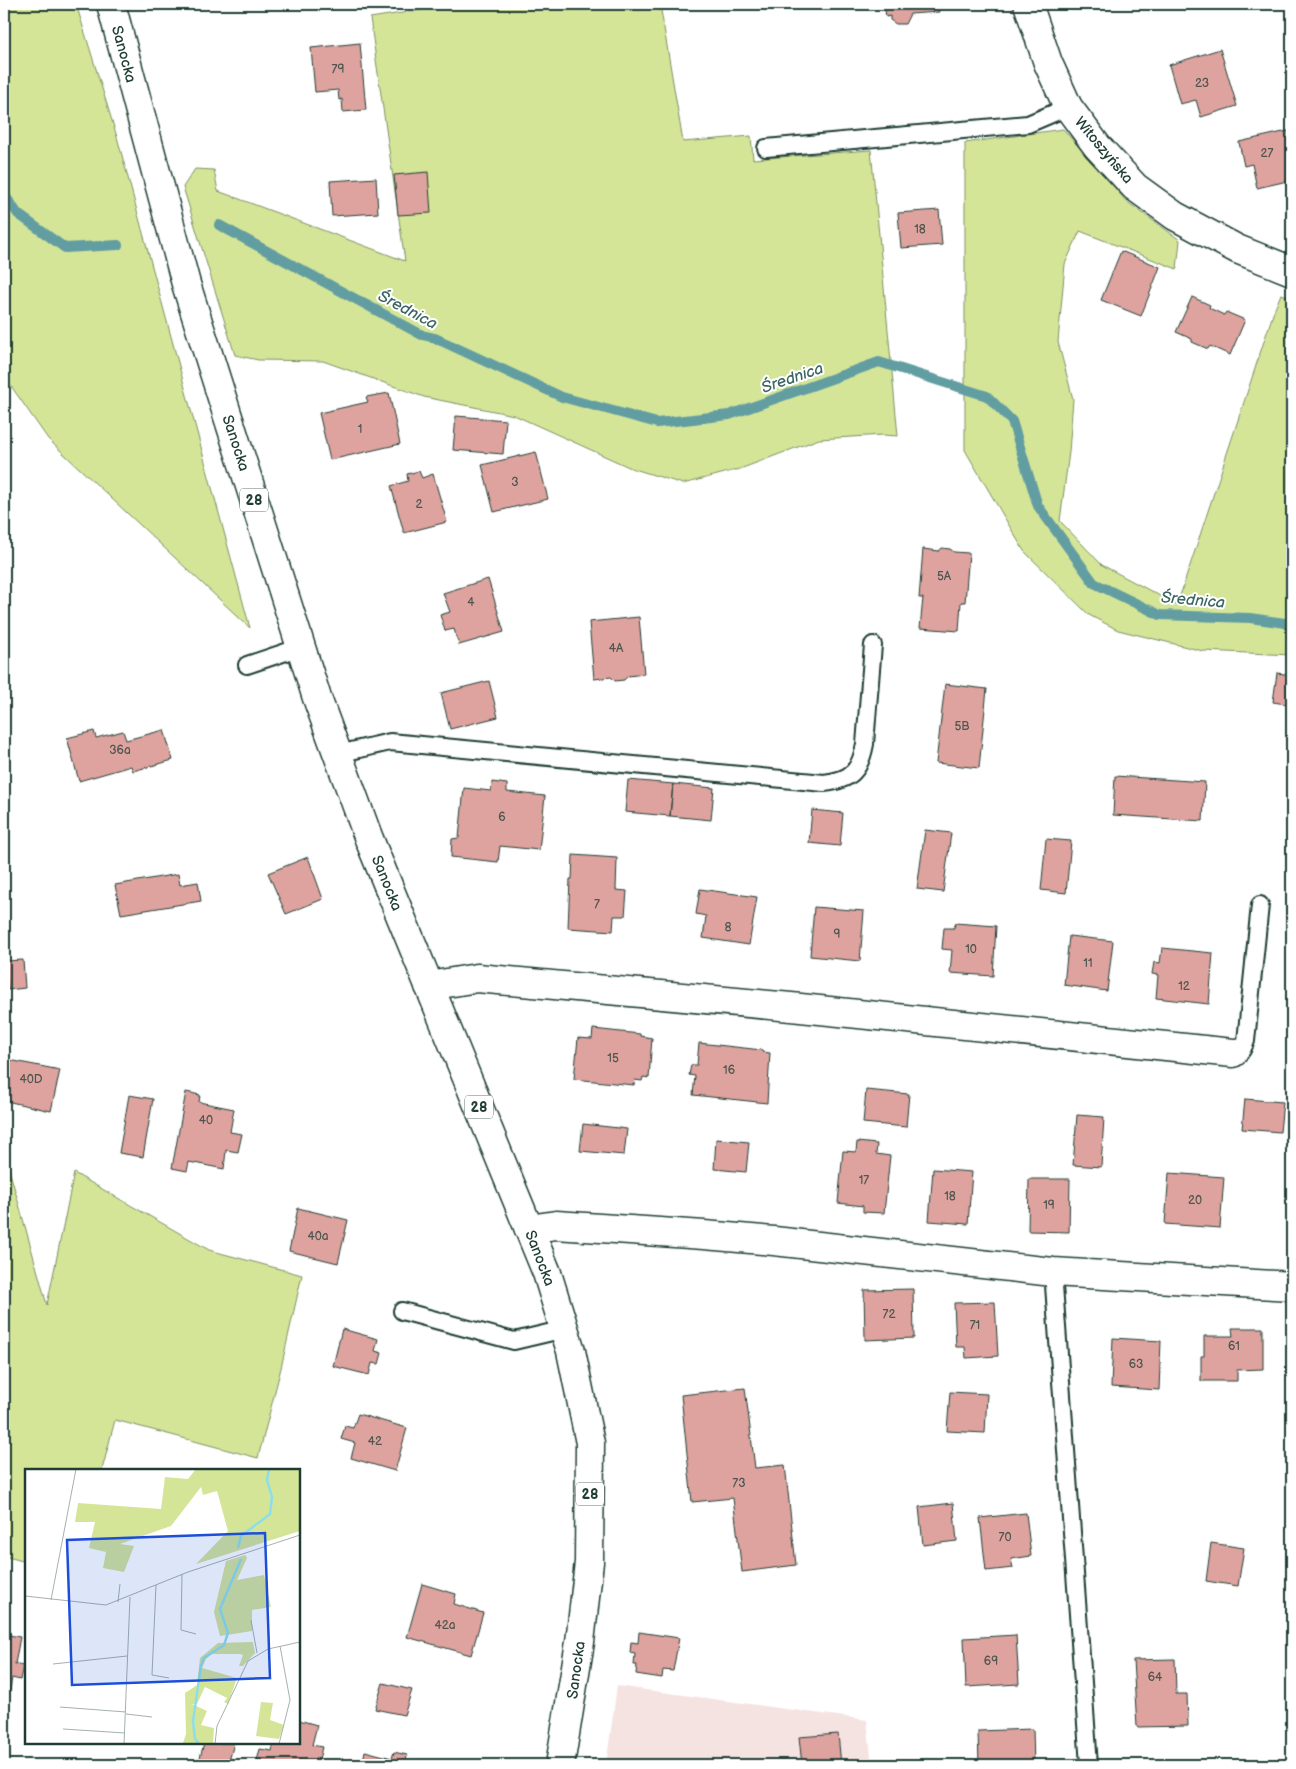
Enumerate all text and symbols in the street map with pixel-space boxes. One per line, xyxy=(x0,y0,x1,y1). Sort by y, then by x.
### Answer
street label: Sanocka xyxy=(107,24,140,85)
house number: 79 xyxy=(332,62,344,77)
house number: 23 xyxy=(1195,76,1209,91)
street label: Witoszyńska xyxy=(1070,113,1137,188)
house number: 27 xyxy=(1261,146,1274,161)
house number: 18 xyxy=(914,222,926,237)
water label: Średnica xyxy=(374,285,441,334)
water label: Średnica xyxy=(758,357,826,398)
street label: Sanocka xyxy=(218,413,254,474)
house number: 1 xyxy=(358,422,362,437)
house number: 3 xyxy=(511,475,519,490)
road number: 28 xyxy=(240,488,268,512)
house number: 2 xyxy=(415,497,423,512)
house number: 5A xyxy=(937,569,952,584)
water label: Średnica xyxy=(1160,586,1226,613)
house number: 4 xyxy=(467,595,475,610)
house number: 4A xyxy=(609,641,624,656)
house number: 5B xyxy=(954,719,970,734)
house number: 36a xyxy=(109,743,131,758)
house number: 6 xyxy=(498,810,506,825)
street label: Sanocka xyxy=(367,853,406,914)
house number: 7 xyxy=(594,897,600,912)
house number: 8 xyxy=(725,920,732,935)
house number: 9 xyxy=(834,927,841,942)
house number: 10 xyxy=(965,942,977,957)
house number: 11 xyxy=(1083,956,1093,971)
house number: 12 xyxy=(1178,979,1190,994)
house number: 15 xyxy=(607,1051,619,1066)
house number: 16 xyxy=(723,1063,735,1078)
house number: 40D xyxy=(19,1072,43,1087)
road number: 28 xyxy=(465,1096,493,1118)
house number: 40 xyxy=(199,1113,213,1128)
house number: 17 xyxy=(859,1173,869,1188)
house number: 18 xyxy=(944,1189,956,1204)
house number: 20 xyxy=(1188,1193,1202,1208)
house number: 19 xyxy=(1043,1198,1055,1213)
street label: Sanocka xyxy=(520,1228,559,1289)
house number: 40a xyxy=(307,1229,329,1244)
house number: 72 xyxy=(883,1307,895,1322)
house number: 71 xyxy=(970,1318,980,1333)
house number: 61 xyxy=(1228,1339,1240,1354)
house number: 63 xyxy=(1129,1357,1143,1372)
house number: 42 xyxy=(368,1434,382,1449)
inset map xyxy=(25,1469,300,1744)
house number: 73 xyxy=(732,1476,746,1491)
road number: 28 xyxy=(576,1482,604,1506)
house number: 70 xyxy=(999,1530,1011,1545)
house number: 42a xyxy=(434,1618,456,1633)
street label: Sanocka xyxy=(563,1640,590,1700)
house number: 69 xyxy=(984,1654,998,1669)
house number: 64 xyxy=(1148,1670,1163,1685)

